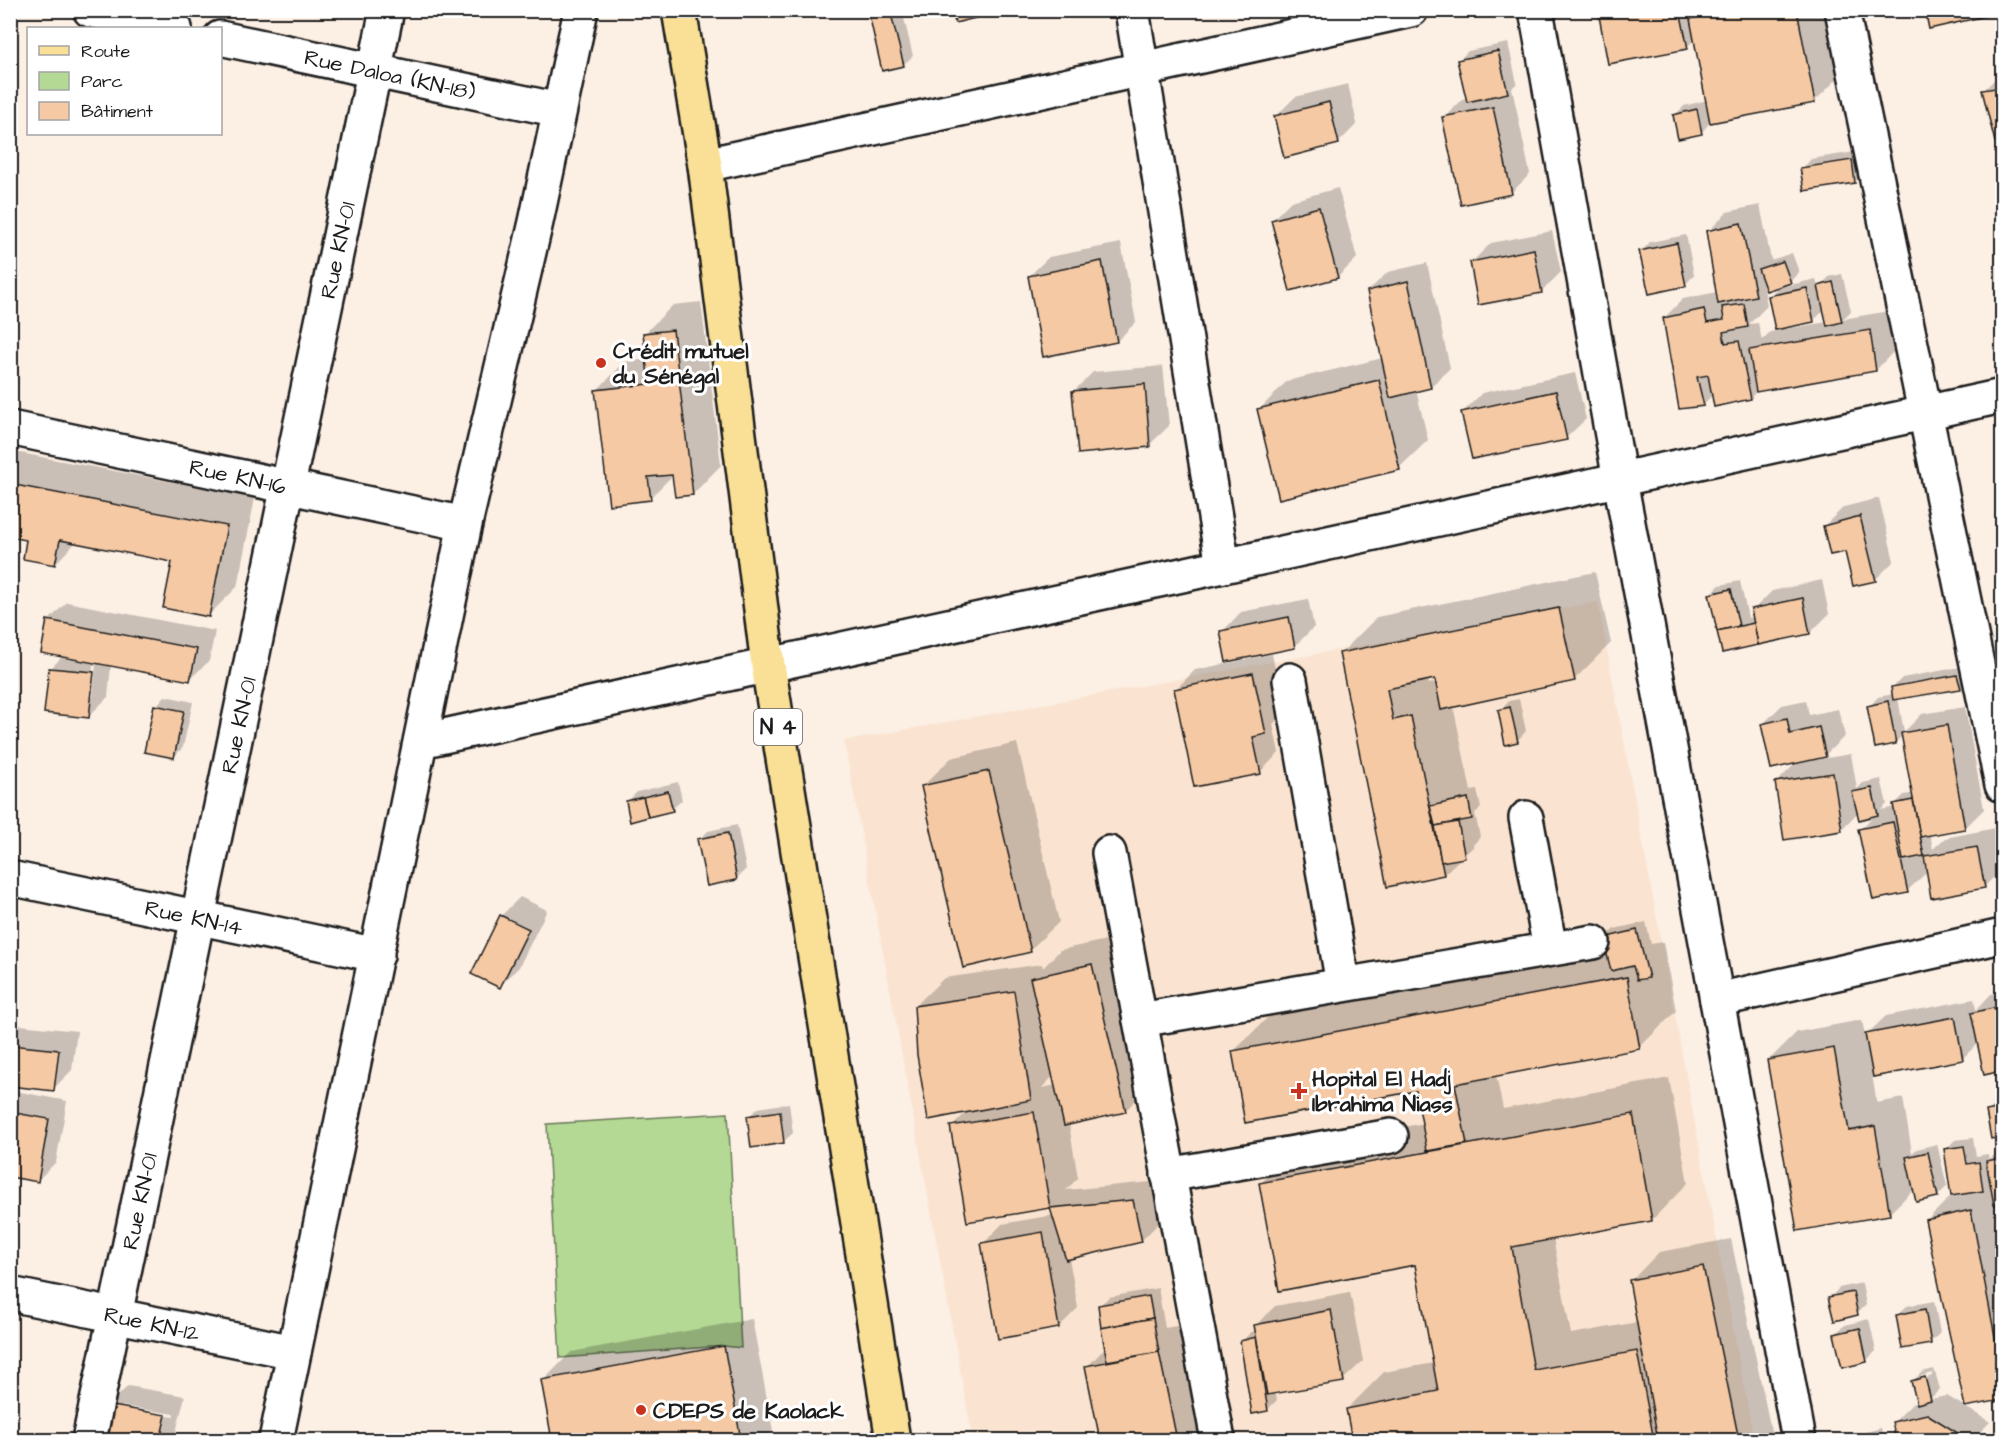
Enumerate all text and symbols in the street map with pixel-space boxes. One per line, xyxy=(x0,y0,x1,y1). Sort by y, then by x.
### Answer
legend xyxy=(27,27,222,135)
text: Route xyxy=(81,39,130,64)
street label: Rue Daloa (KN-18) xyxy=(301,42,478,109)
text: Parc xyxy=(81,69,123,94)
text: Bâtiment xyxy=(81,99,154,124)
street label: Rue KN-01 xyxy=(313,199,364,302)
place label: Crédit mutuel du Sénégal xyxy=(612,336,749,393)
marker: Crédit mutuel du Sénégal xyxy=(594,356,608,370)
street label: Rue KN-16 xyxy=(186,452,289,503)
street label: Rue KN-01 xyxy=(214,674,265,777)
road number: N 4 xyxy=(754,709,802,745)
street label: Rue KN-14 xyxy=(142,893,245,944)
place label: Hopital El Hadj Ibrahima Niass xyxy=(1312,1064,1453,1120)
marker: Hopital El Hadj Ibrahima Niass xyxy=(1290,1082,1308,1100)
street label: Rue KN-01 xyxy=(115,1150,166,1253)
street label: Rue KN-12 xyxy=(101,1299,203,1350)
place label: CDEPS de Kaolack xyxy=(653,1396,844,1427)
marker: CDEPS de Kaolack xyxy=(634,1403,648,1417)

